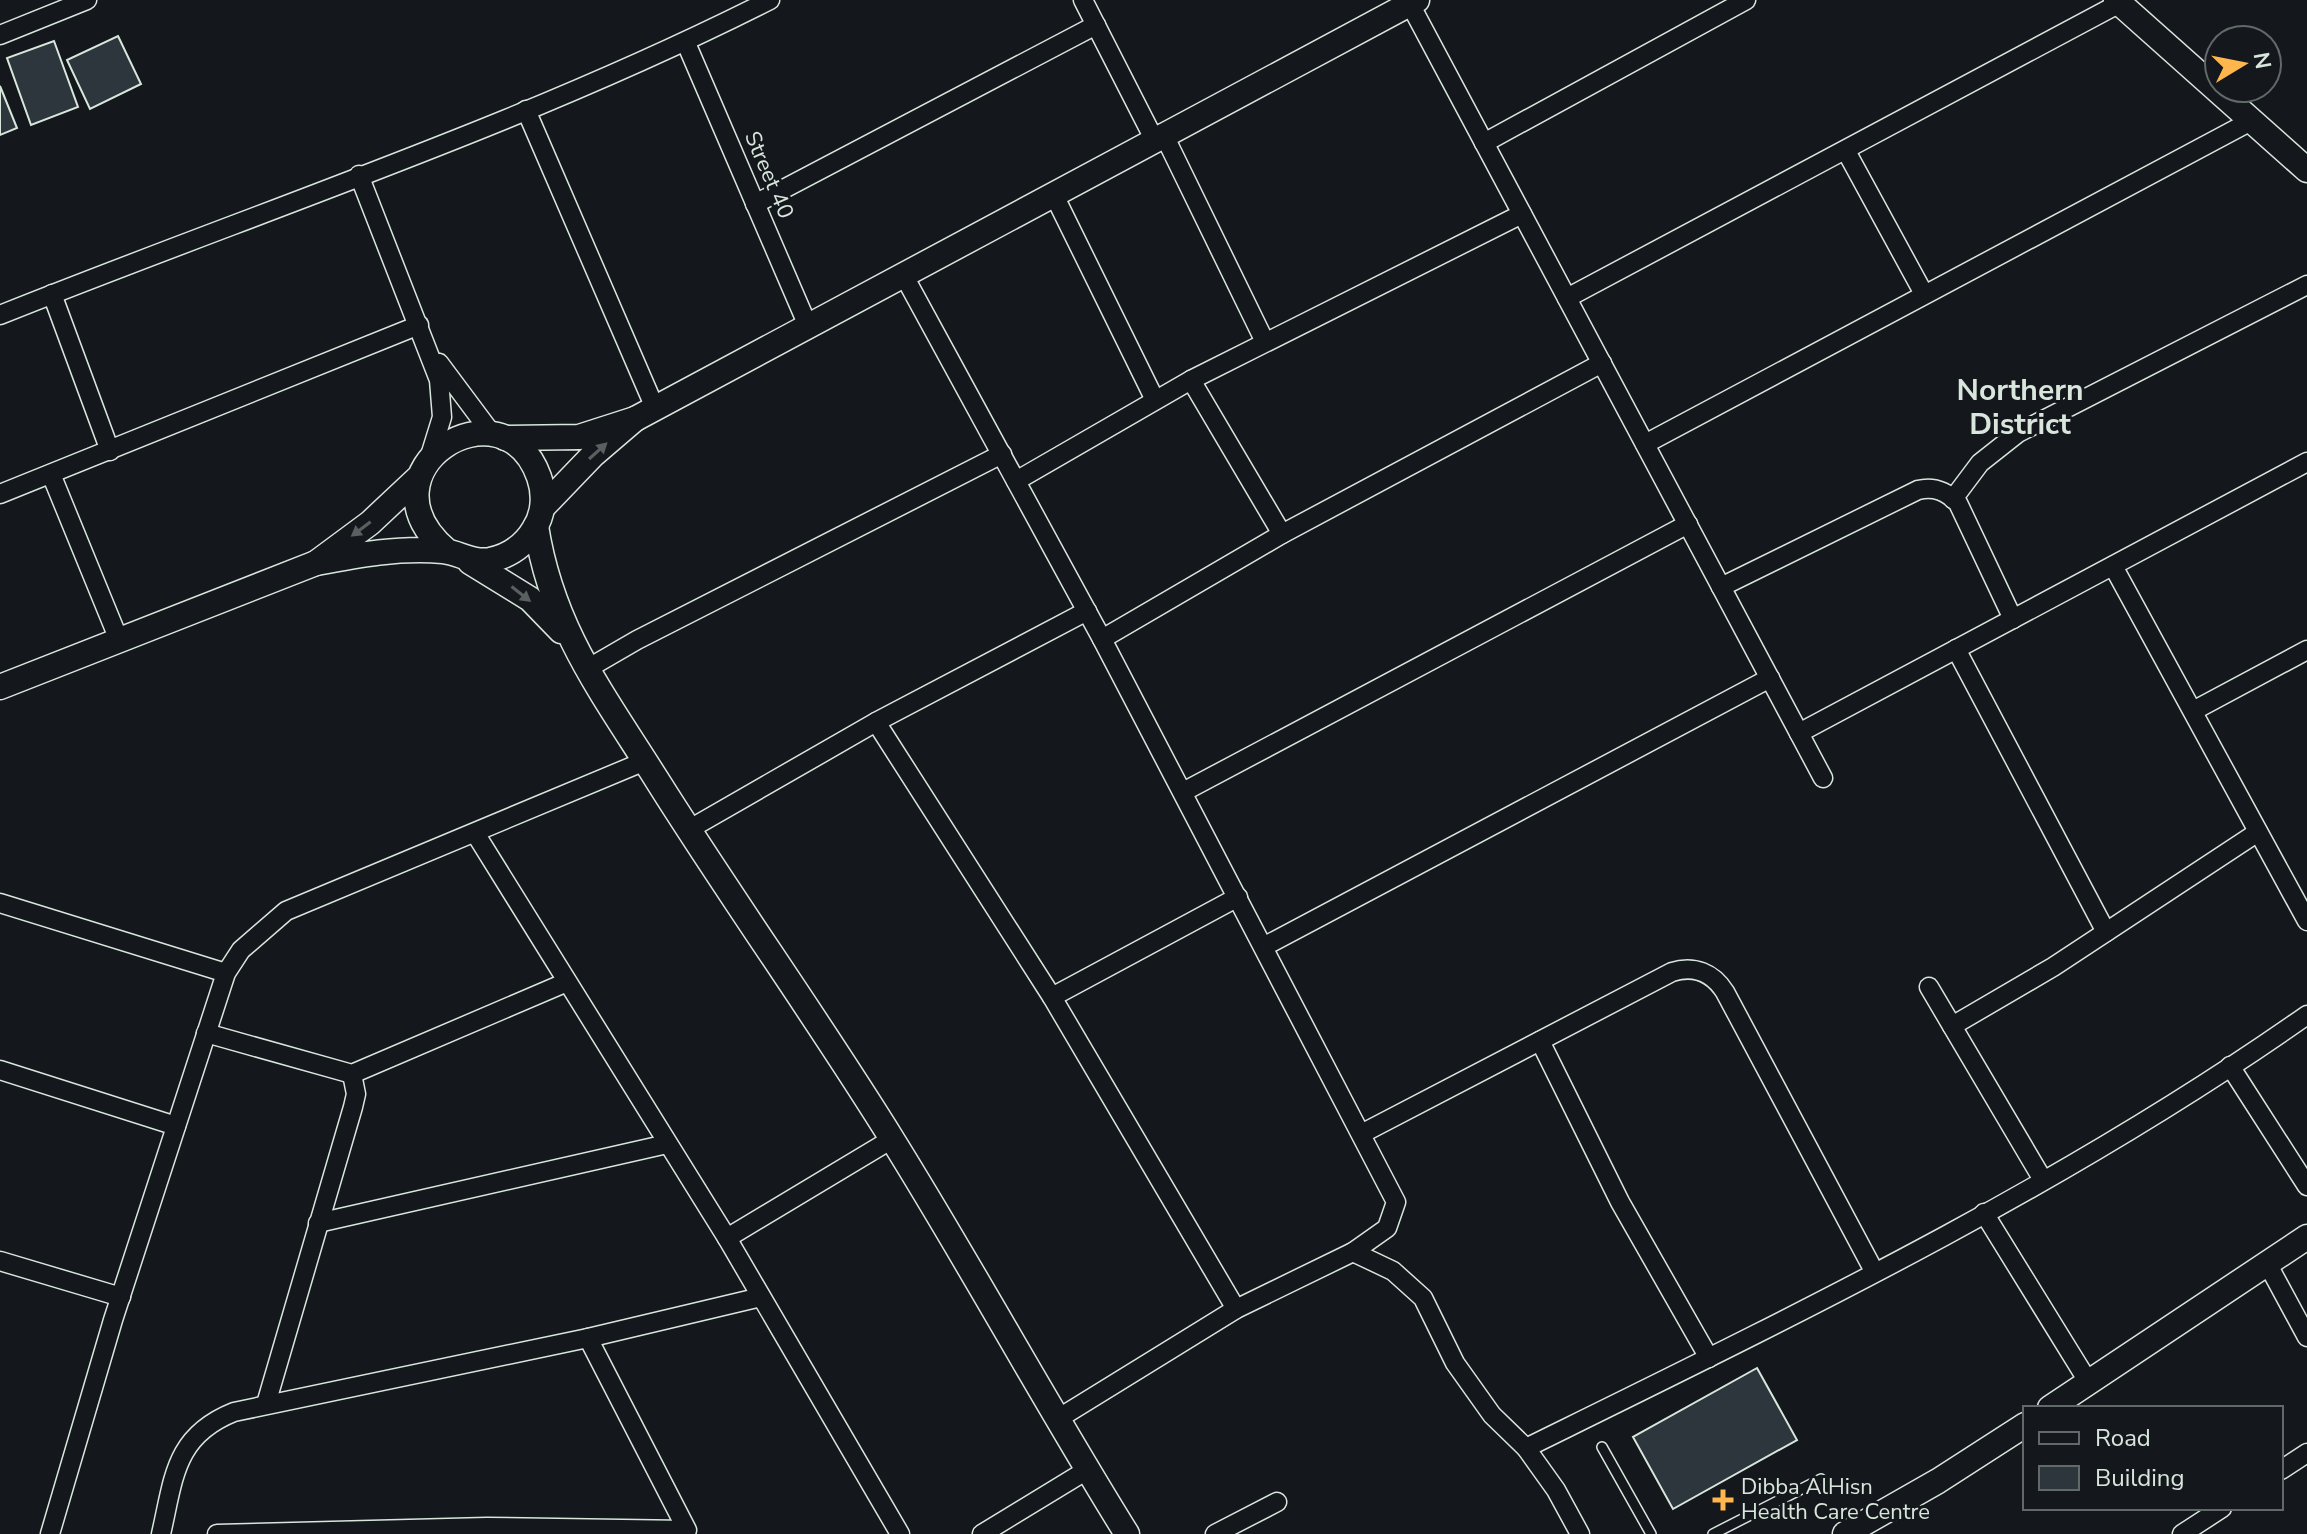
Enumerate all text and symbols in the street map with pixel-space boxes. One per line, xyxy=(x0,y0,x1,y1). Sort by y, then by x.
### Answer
north arrow xyxy=(2203,24,2283,104)
text: N xyxy=(2246,50,2278,71)
street label: Street 40 xyxy=(737,127,801,223)
district label: Northern District xyxy=(1957,370,2083,445)
one-way arrow xyxy=(588,443,607,461)
one-way arrow xyxy=(351,521,371,537)
one-way arrow xyxy=(511,585,531,601)
legend xyxy=(2023,1406,2283,1510)
text: Road xyxy=(2095,1422,2151,1454)
text: Building xyxy=(2095,1462,2185,1494)
place label: Dibba AlHisn Health Care Centre xyxy=(1741,1472,1930,1527)
marker: Dibba AlHisn Health Care Centre xyxy=(1712,1489,1734,1511)

